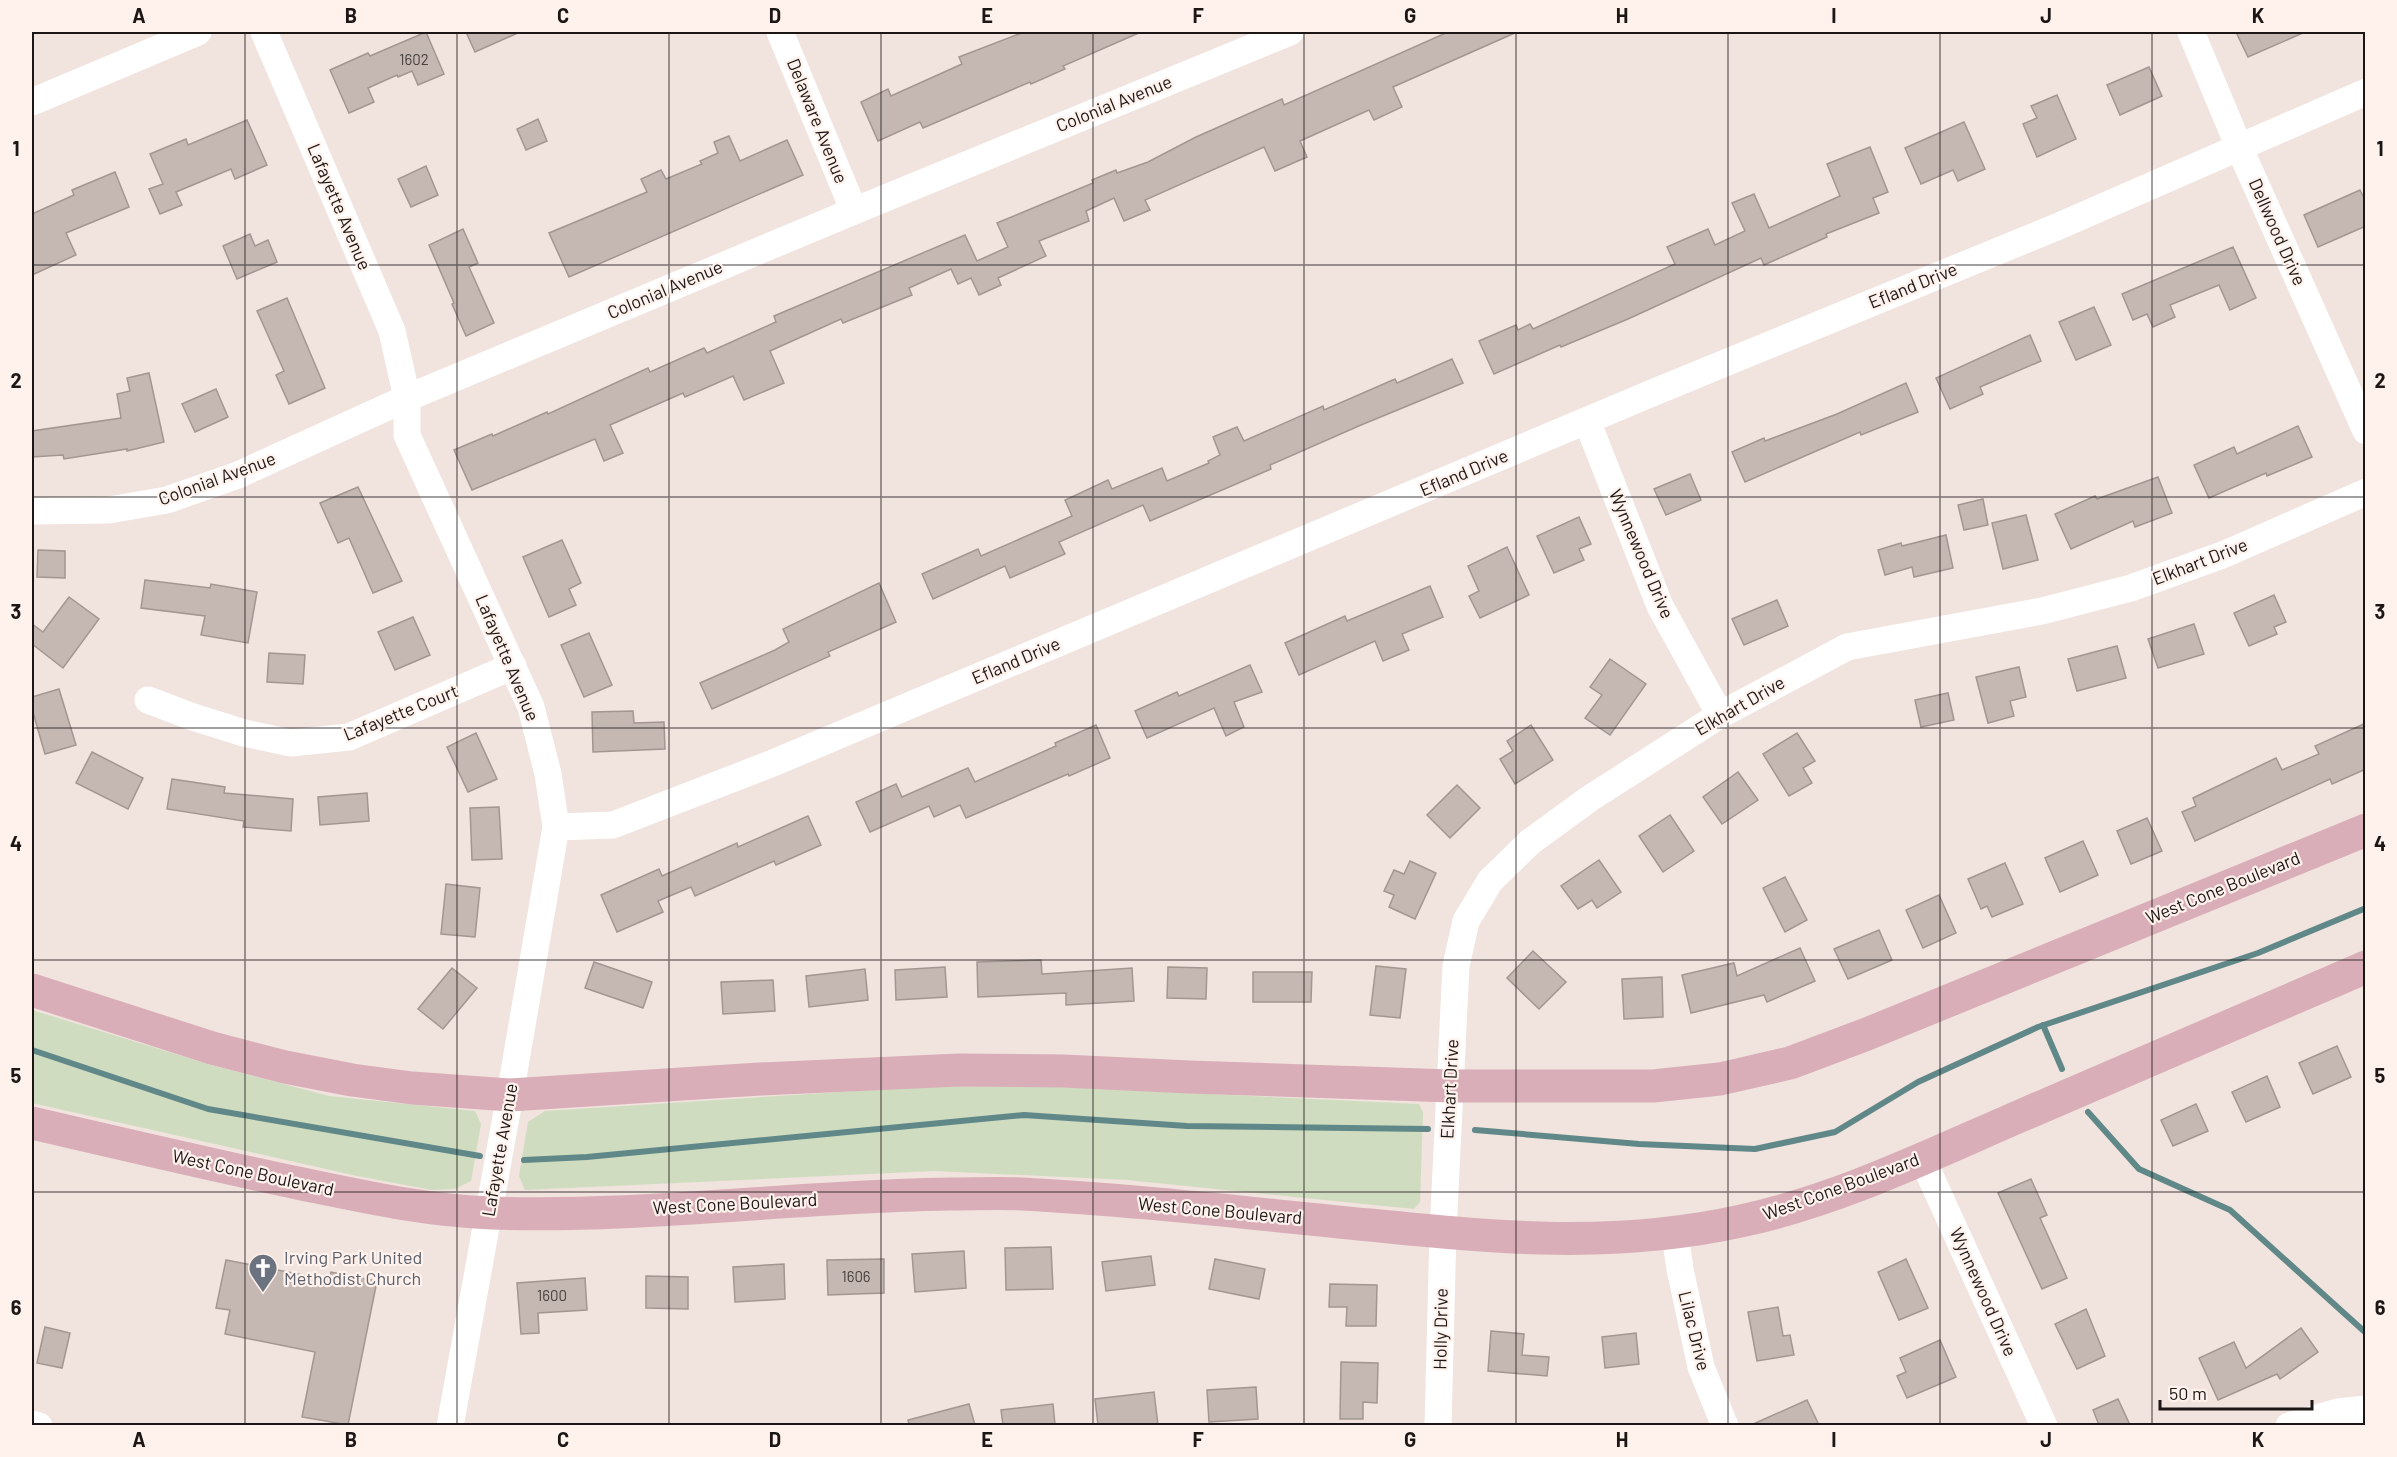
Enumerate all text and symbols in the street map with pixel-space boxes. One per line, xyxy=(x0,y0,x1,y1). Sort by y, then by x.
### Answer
text: A xyxy=(132,3,146,27)
text: B xyxy=(345,3,357,27)
text: C xyxy=(557,3,569,27)
text: D xyxy=(769,3,781,27)
text: E xyxy=(981,3,993,27)
text: F xyxy=(1192,3,1204,27)
text: G xyxy=(1404,3,1416,27)
text: H xyxy=(1616,3,1628,27)
text: I xyxy=(1831,3,1837,27)
text: J xyxy=(2040,3,2052,27)
text: K xyxy=(2252,3,2265,27)
house number: 1602 xyxy=(399,50,429,68)
street label: Delaware Avenue xyxy=(783,55,853,186)
street label: Colonial Avenue xyxy=(1052,70,1175,136)
text: 1 xyxy=(12,136,20,160)
text: 1 xyxy=(2376,136,2384,160)
street label: Lafayette Avenue xyxy=(303,140,376,273)
street label: Dellwood Drive xyxy=(2245,175,2311,289)
street label: Colonial Avenue xyxy=(604,255,726,323)
street label: Efland Drive xyxy=(1865,257,1960,313)
text: 2 xyxy=(10,368,22,392)
text: 2 xyxy=(2374,368,2386,392)
street label: Efland Drive xyxy=(1416,444,1511,501)
street label: Colonial Avenue xyxy=(155,447,278,509)
street label: Wynnewood Drive xyxy=(1605,486,1679,622)
street label: Elkhart Drive xyxy=(2149,533,2250,589)
street label: Lafayette Avenue xyxy=(471,591,544,724)
text: 3 xyxy=(11,599,21,623)
text: 3 xyxy=(2375,599,2385,623)
street label: Efland Drive xyxy=(968,632,1063,689)
street label: Elkhart Drive xyxy=(1691,671,1788,740)
street label: Lafayette Court xyxy=(340,679,461,745)
text: 4 xyxy=(10,831,22,855)
text: 4 xyxy=(2374,831,2386,855)
street label: West Cone Boulevard xyxy=(2142,846,2303,928)
street label: Elkhart Drive xyxy=(1435,1038,1463,1139)
text: 5 xyxy=(11,1063,22,1087)
text: 5 xyxy=(2375,1063,2386,1087)
street label: Lafayette Avenue xyxy=(476,1081,522,1218)
street label: West Cone Boulevard xyxy=(170,1144,336,1200)
street label: West Cone Boulevard xyxy=(1760,1148,1922,1225)
street label: West Cone Boulevard xyxy=(652,1188,818,1218)
street label: West Cone Boulevard xyxy=(1137,1192,1303,1228)
street label: Wynnewood Drive xyxy=(1946,1224,2022,1359)
place label: Irving Park United Methodist Church xyxy=(284,1246,422,1289)
church icon: Irving Park United Methodist Church xyxy=(247,1252,279,1294)
house number: 1606 xyxy=(841,1267,871,1285)
house number: 1600 xyxy=(537,1286,567,1304)
street label: Holly Drive xyxy=(1428,1288,1452,1370)
street label: Lilac Drive xyxy=(1674,1289,1715,1373)
text: 6 xyxy=(11,1295,22,1319)
text: 6 xyxy=(2375,1295,2386,1319)
scale bar xyxy=(2160,1373,2312,1411)
text: 50 m xyxy=(2169,1382,2207,1404)
text: A xyxy=(132,1427,146,1451)
text: B xyxy=(345,1427,357,1451)
text: C xyxy=(557,1427,569,1451)
text: D xyxy=(769,1427,781,1451)
text: E xyxy=(981,1427,993,1451)
text: F xyxy=(1192,1427,1204,1451)
text: G xyxy=(1404,1427,1416,1451)
text: H xyxy=(1616,1427,1628,1451)
text: I xyxy=(1831,1427,1837,1451)
text: J xyxy=(2040,1427,2052,1451)
text: K xyxy=(2252,1427,2265,1451)

